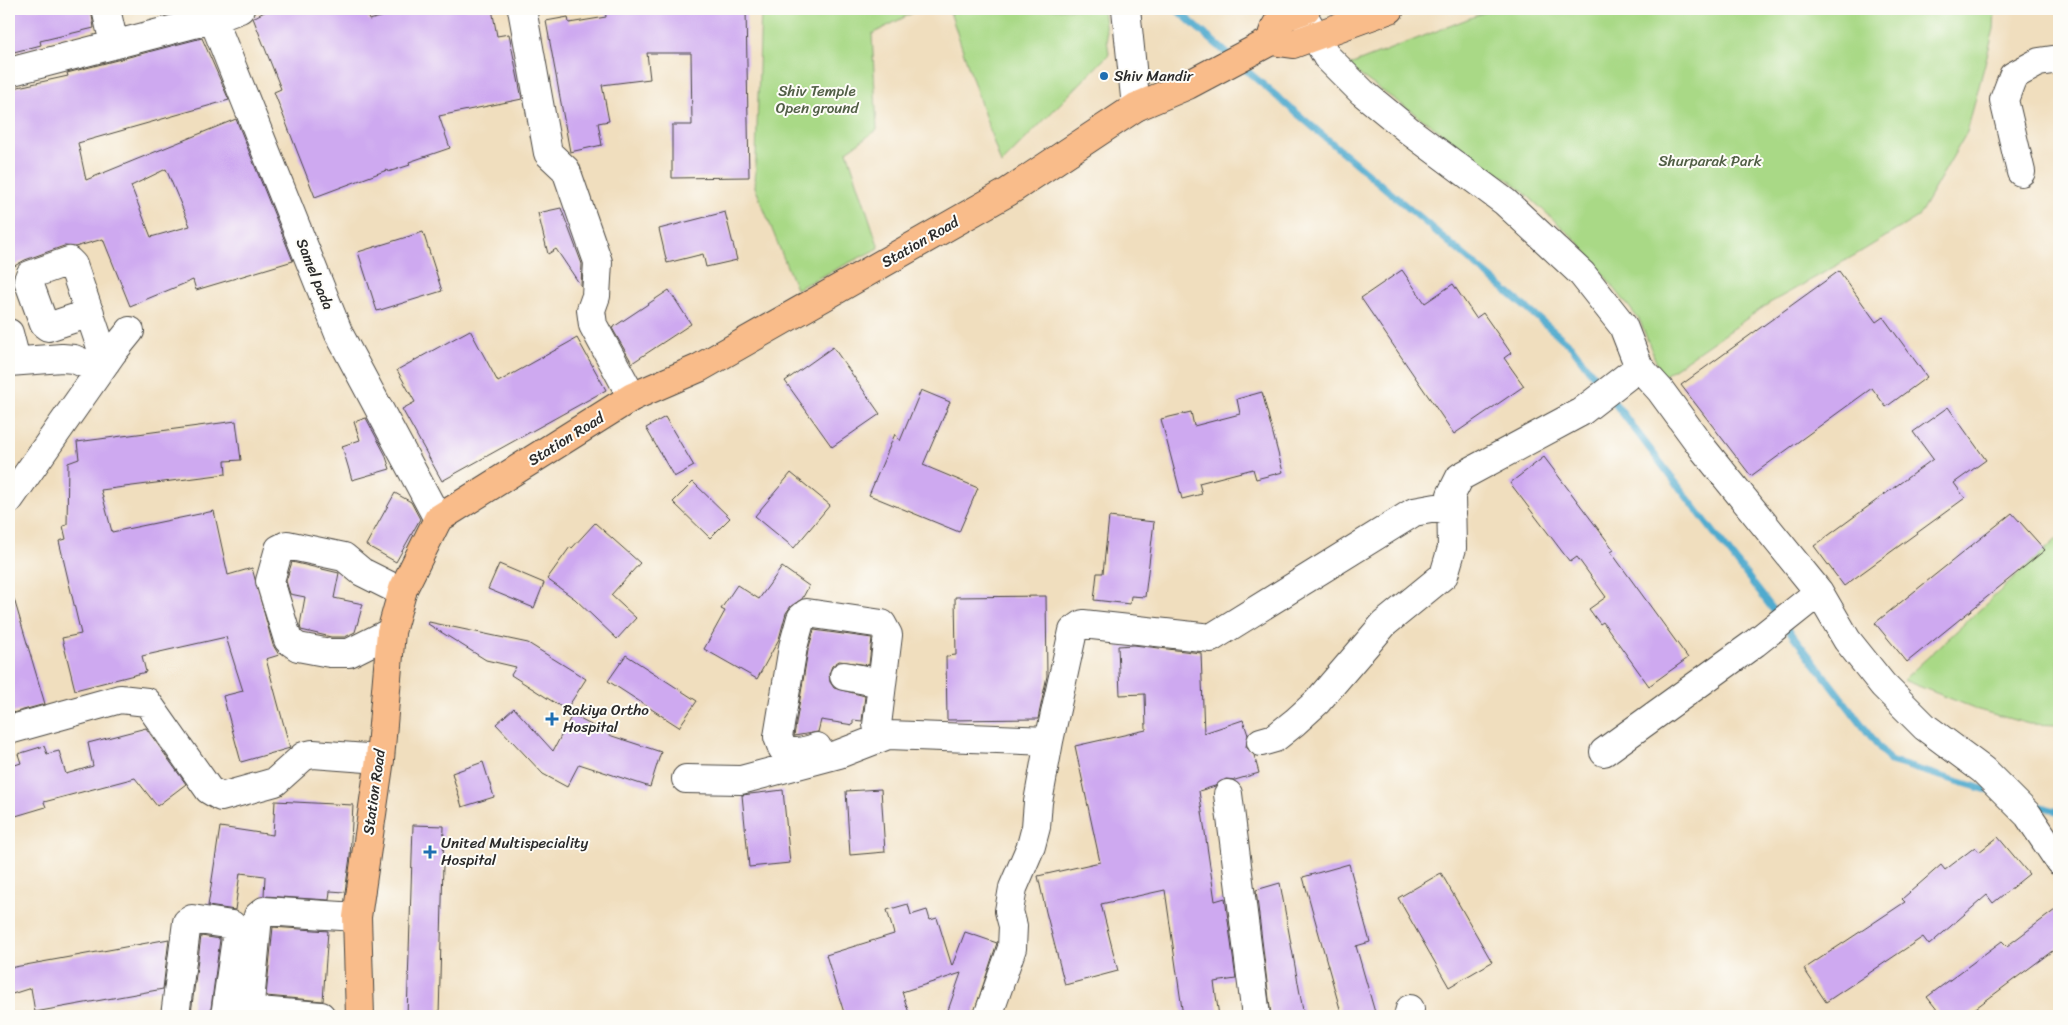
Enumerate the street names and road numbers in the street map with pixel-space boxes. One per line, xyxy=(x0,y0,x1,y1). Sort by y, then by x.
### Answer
street label: Station Road xyxy=(876,209,965,275)
street label: Samel pada xyxy=(289,234,341,314)
street label: Station Road xyxy=(523,405,610,473)
street label: Station Road xyxy=(355,747,393,836)

